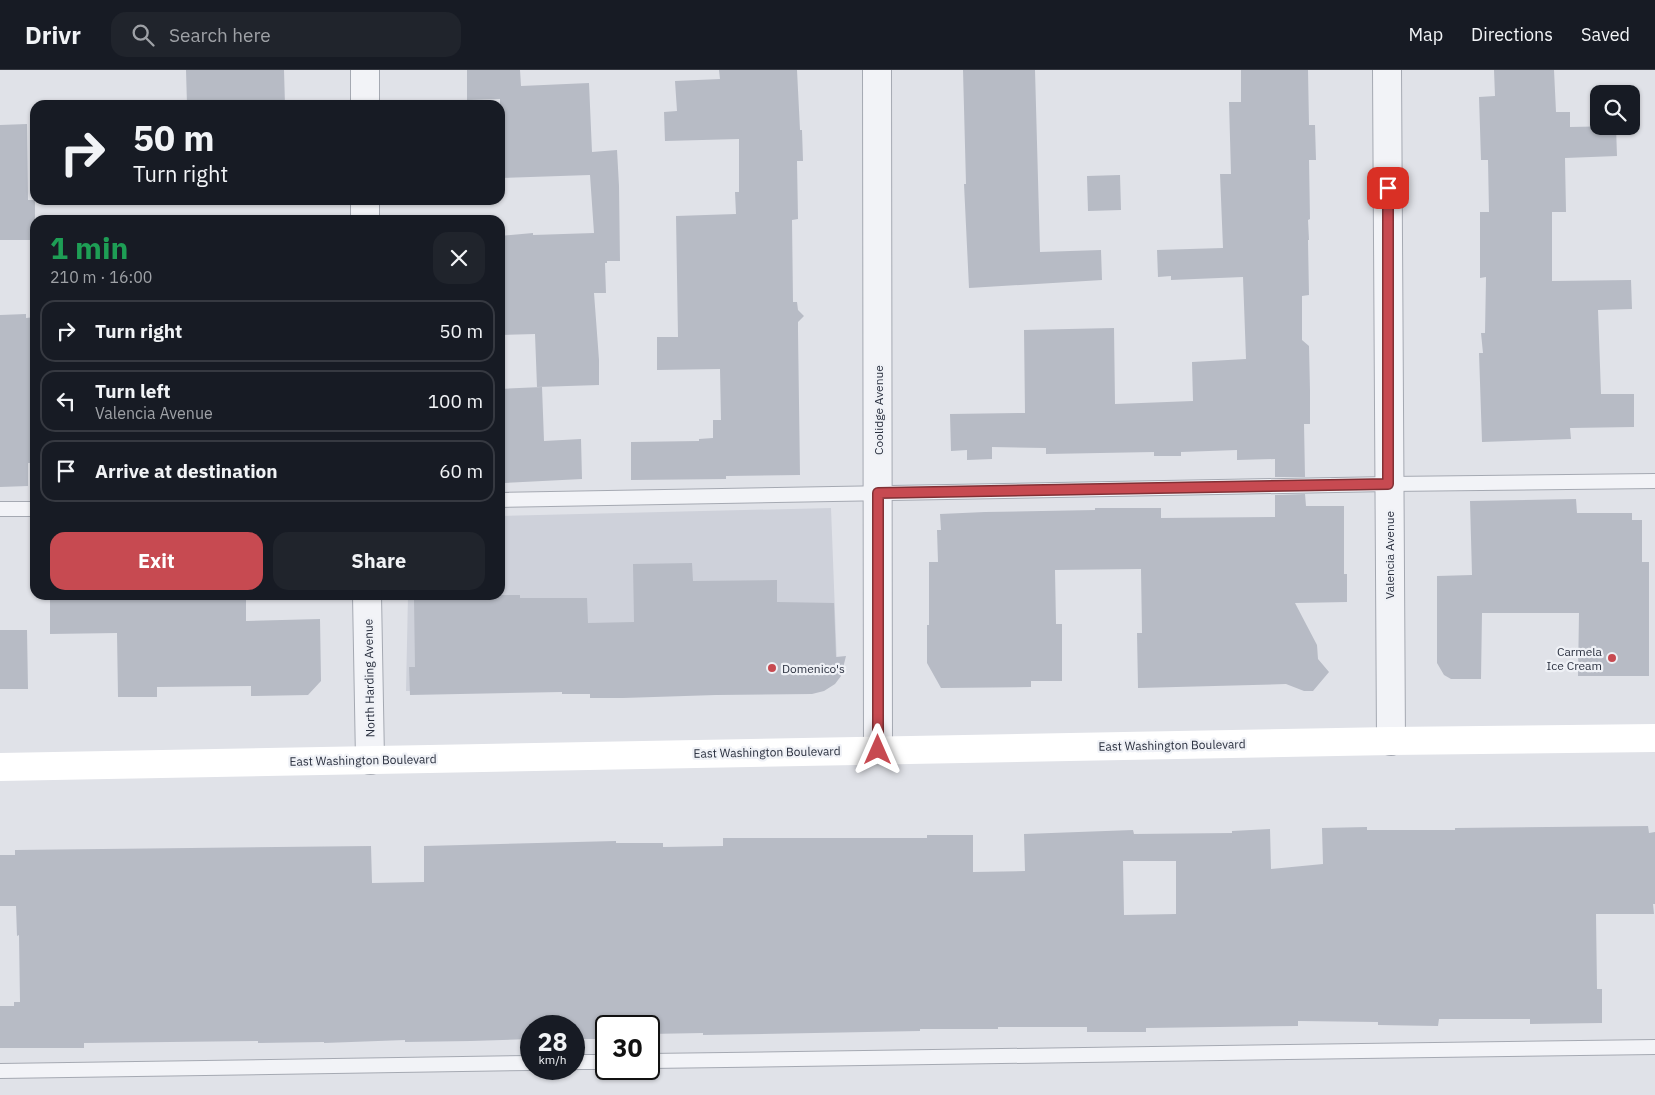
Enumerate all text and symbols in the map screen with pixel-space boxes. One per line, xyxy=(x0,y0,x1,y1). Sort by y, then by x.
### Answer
search box xyxy=(111,12,461,57)
text: Drivr xyxy=(25,19,81,51)
icon: search xyxy=(129,21,157,49)
text: Search here xyxy=(169,23,271,47)
text: Map xyxy=(1408,23,1443,46)
text: Directions xyxy=(1471,23,1553,46)
text: Saved xyxy=(1581,23,1630,46)
map controls xyxy=(1590,85,1640,135)
button: search xyxy=(1590,85,1640,135)
text: 50 m xyxy=(133,115,215,161)
icon: right xyxy=(50,120,115,185)
text: Turn right xyxy=(133,159,228,188)
pin xyxy=(1367,167,1409,209)
icon: arrive xyxy=(1374,174,1402,202)
text: 1 min xyxy=(50,228,128,267)
button: close xyxy=(433,232,485,284)
text: 210 m · 16:00 xyxy=(50,267,152,287)
icon: right xyxy=(52,317,80,345)
text: Turn right xyxy=(95,319,182,343)
text: 50 m xyxy=(439,319,483,343)
street label: Coolidge Avenue xyxy=(871,365,886,455)
text: Turn left xyxy=(95,379,171,403)
icon: left xyxy=(52,387,80,415)
text: 100 m xyxy=(428,389,483,413)
text: Valencia Avenue xyxy=(95,403,213,423)
icon: arrive xyxy=(52,457,80,485)
text: Arrive at destination xyxy=(95,459,278,483)
text: 60 m xyxy=(439,459,483,483)
street label: Valencia Avenue xyxy=(1382,510,1397,599)
button: Exit xyxy=(50,532,263,590)
button: Share xyxy=(273,532,485,590)
street label: North Harding Avenue xyxy=(360,618,378,738)
place label: Carmela Ice Cream xyxy=(1547,644,1603,673)
marker: Carmela Ice Cream xyxy=(1606,652,1618,664)
place label: Domenico's xyxy=(782,661,845,676)
marker: Domenico's xyxy=(766,662,778,674)
position arrow xyxy=(851,723,903,775)
street label: East Washington Boulevard xyxy=(1098,736,1246,754)
street label: East Washington Boulevard xyxy=(693,743,841,761)
street label: East Washington Boulevard xyxy=(289,751,437,769)
speed limit sign: 30 xyxy=(595,1015,660,1080)
text: 28 xyxy=(537,1025,568,1058)
text: km/h xyxy=(538,1052,567,1067)

